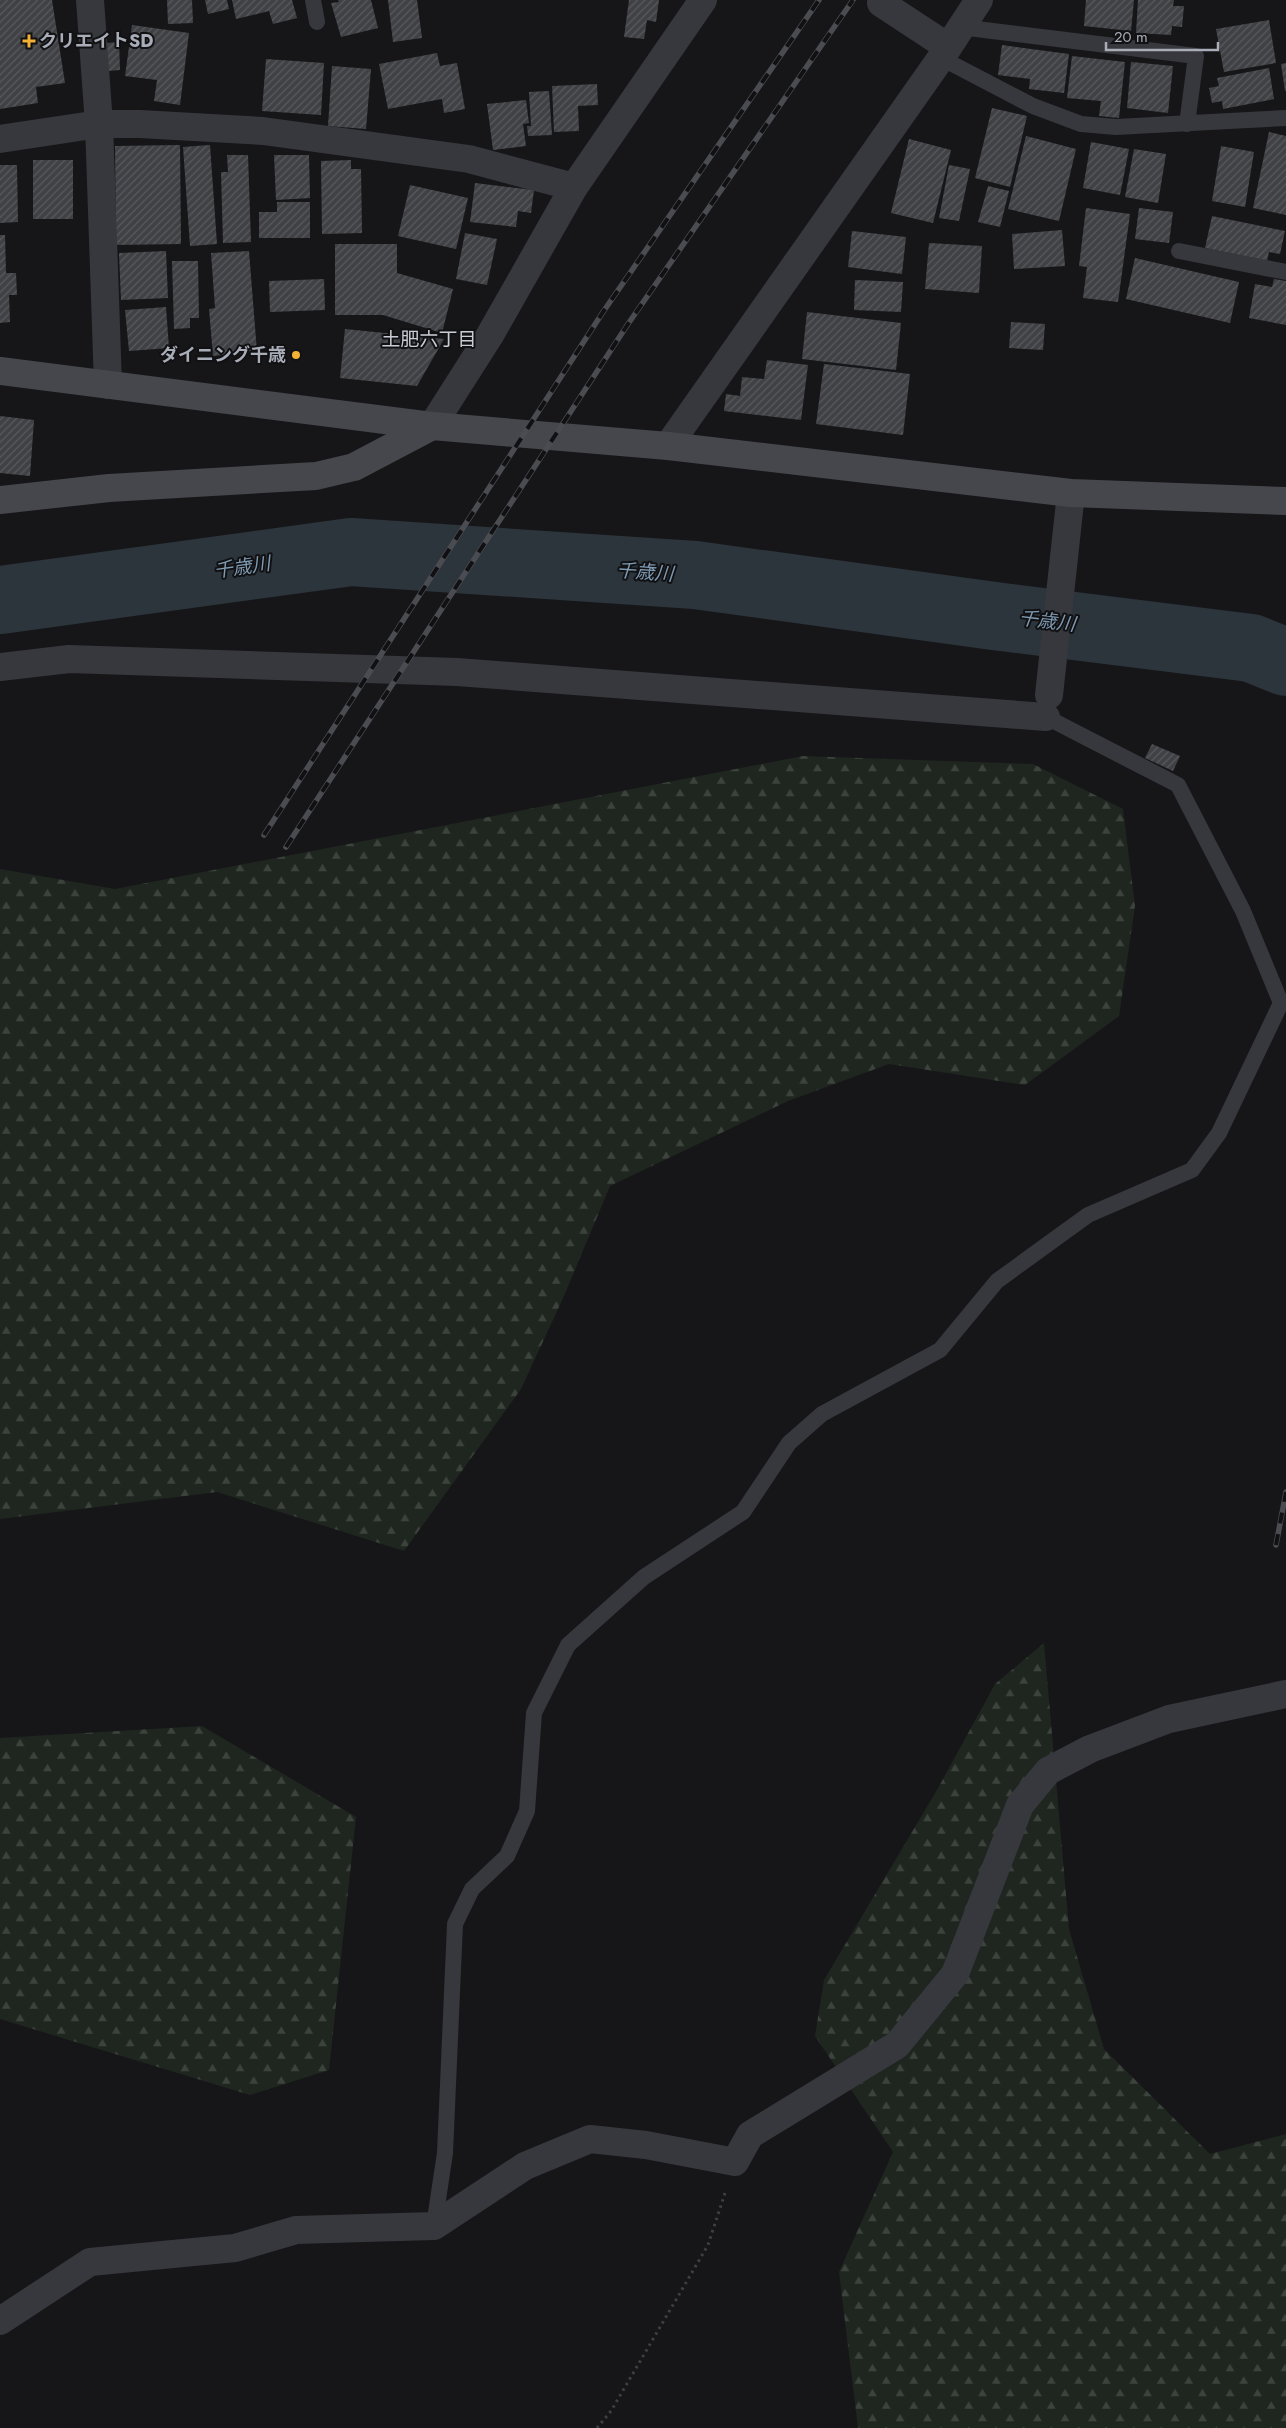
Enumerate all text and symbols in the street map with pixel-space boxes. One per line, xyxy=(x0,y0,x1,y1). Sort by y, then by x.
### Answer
scale bar xyxy=(1106,20,1218,52)
text: 20 m xyxy=(1114,26,1148,48)
place label: クリエイトSD xyxy=(39,28,153,54)
marker: クリエイトSD xyxy=(23,35,35,47)
district label: 土肥六丁目 xyxy=(381,326,477,353)
place label: ダイニング千歳 xyxy=(160,342,286,368)
marker: ダイニング千歳 xyxy=(290,349,302,361)
water label: 千歳川 xyxy=(212,549,274,584)
water label: 千歳川 xyxy=(616,557,676,588)
water label: 千歳川 xyxy=(1017,604,1079,638)

